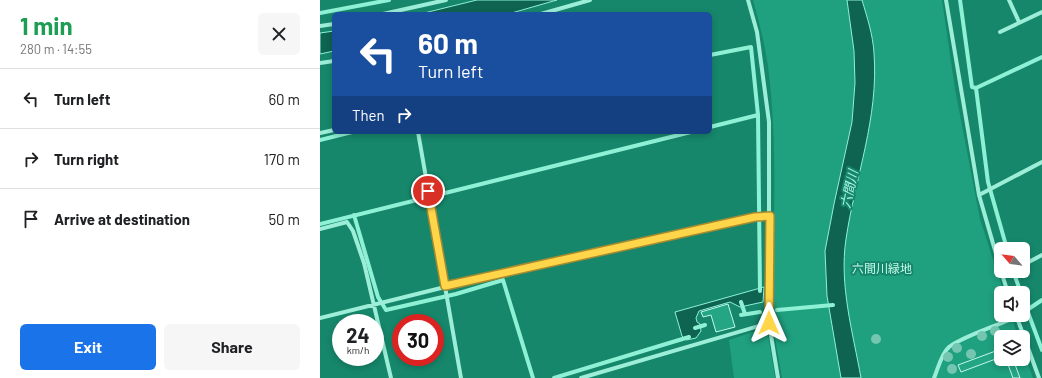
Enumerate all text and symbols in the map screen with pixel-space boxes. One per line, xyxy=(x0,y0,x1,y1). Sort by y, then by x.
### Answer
text: 1 min xyxy=(20,11,73,40)
button: close xyxy=(258,13,300,55)
text: 60 m xyxy=(418,26,478,60)
icon: left xyxy=(352,28,404,80)
text: 280 m · 14:55 xyxy=(20,41,92,57)
text: Turn left xyxy=(418,60,484,82)
icon: left xyxy=(20,88,42,110)
text: Turn left xyxy=(54,90,110,108)
text: 60 m xyxy=(268,90,300,108)
icon: right xyxy=(393,104,415,126)
text: Then xyxy=(352,106,385,124)
icon: right xyxy=(20,148,42,170)
text: Turn right xyxy=(54,150,119,168)
text: 170 m xyxy=(264,150,300,168)
water label: 六間川 xyxy=(837,166,861,210)
pin xyxy=(411,174,445,208)
icon: arrive xyxy=(417,180,439,202)
icon: arrive xyxy=(20,208,42,230)
text: Arrive at destination xyxy=(54,210,190,228)
text: 50 m xyxy=(268,210,300,228)
north arrow xyxy=(994,242,1030,278)
map controls xyxy=(994,242,1030,366)
park label: 六間川緑地 xyxy=(852,261,912,275)
button: sound xyxy=(994,286,1030,322)
position arrow xyxy=(748,302,790,344)
speed limit sign: 30 xyxy=(392,314,444,366)
text: 24 xyxy=(346,323,370,347)
button: Exit xyxy=(20,324,156,370)
button: Share xyxy=(164,324,300,370)
button: layers xyxy=(994,330,1030,366)
text: km/h xyxy=(347,344,369,356)

